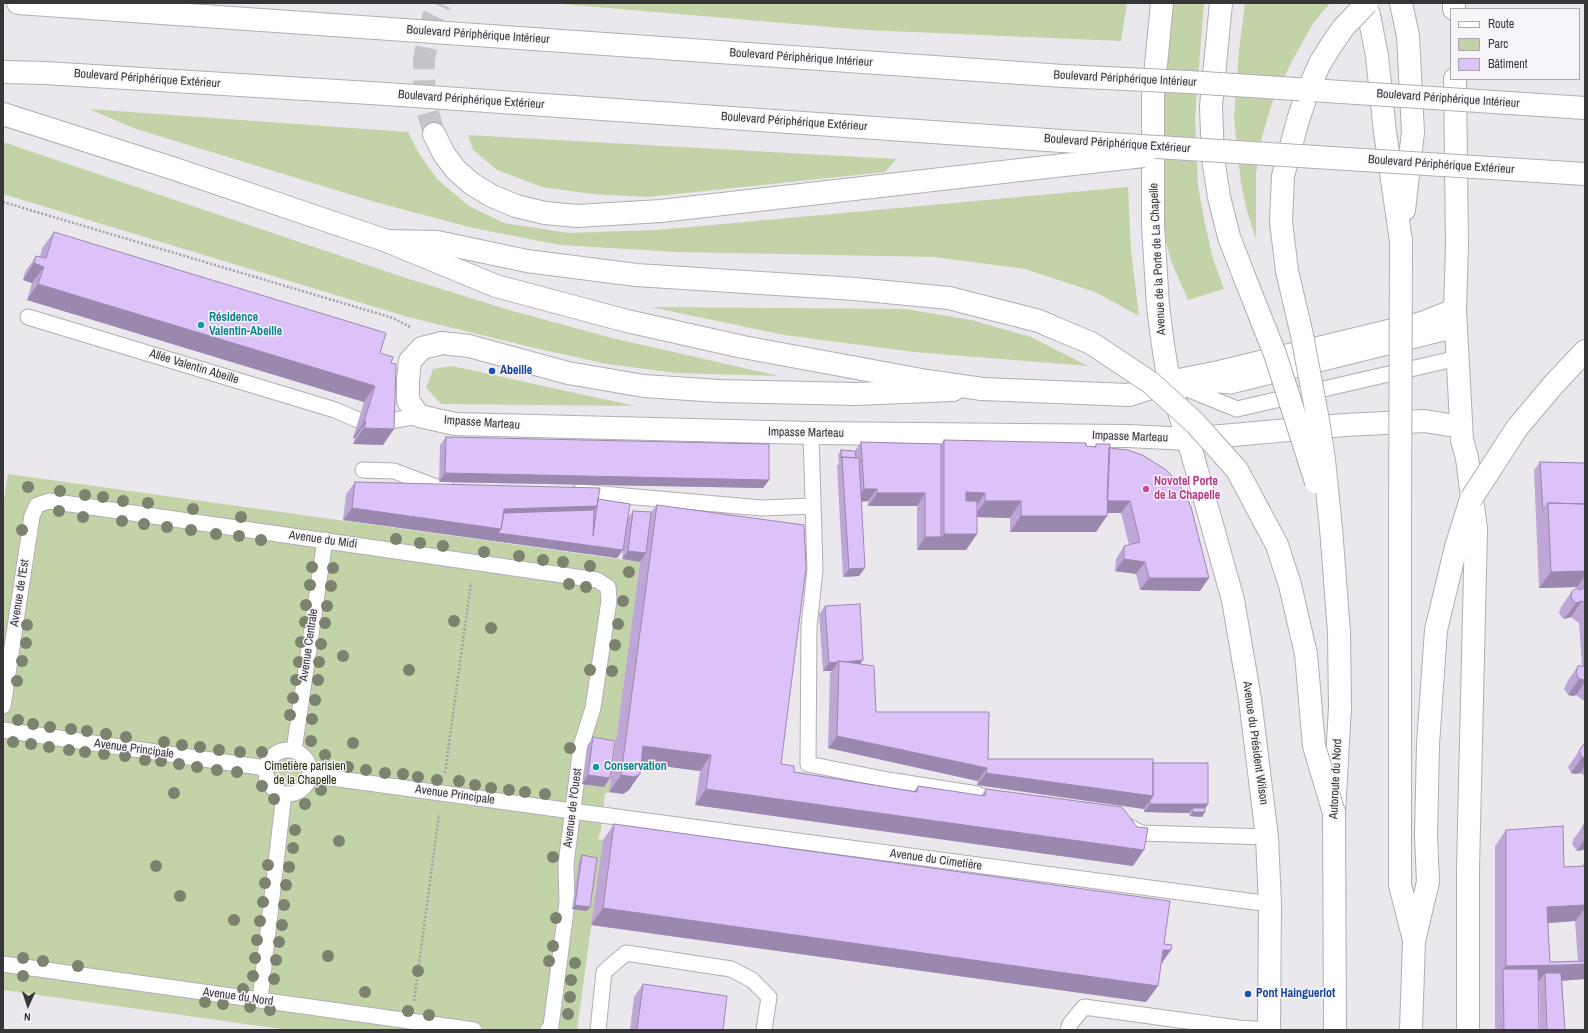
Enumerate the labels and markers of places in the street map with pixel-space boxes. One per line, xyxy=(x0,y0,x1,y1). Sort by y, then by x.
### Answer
place label: Résidence Valentin-Abeille xyxy=(209,311,282,339)
marker: Résidence Valentin-Abeille xyxy=(196,320,206,330)
place label: Abeille xyxy=(500,364,532,378)
marker: Abeille xyxy=(487,366,497,376)
place label: Novotel Porte de la Chapelle xyxy=(1154,475,1220,503)
marker: Novotel Porte de la Chapelle xyxy=(1141,484,1151,494)
place label: Conservation xyxy=(604,760,667,774)
marker: Conservation xyxy=(591,762,601,772)
place label: Pont Hainguerlot xyxy=(1256,987,1335,1001)
marker: Pont Hainguerlot xyxy=(1243,989,1253,999)

